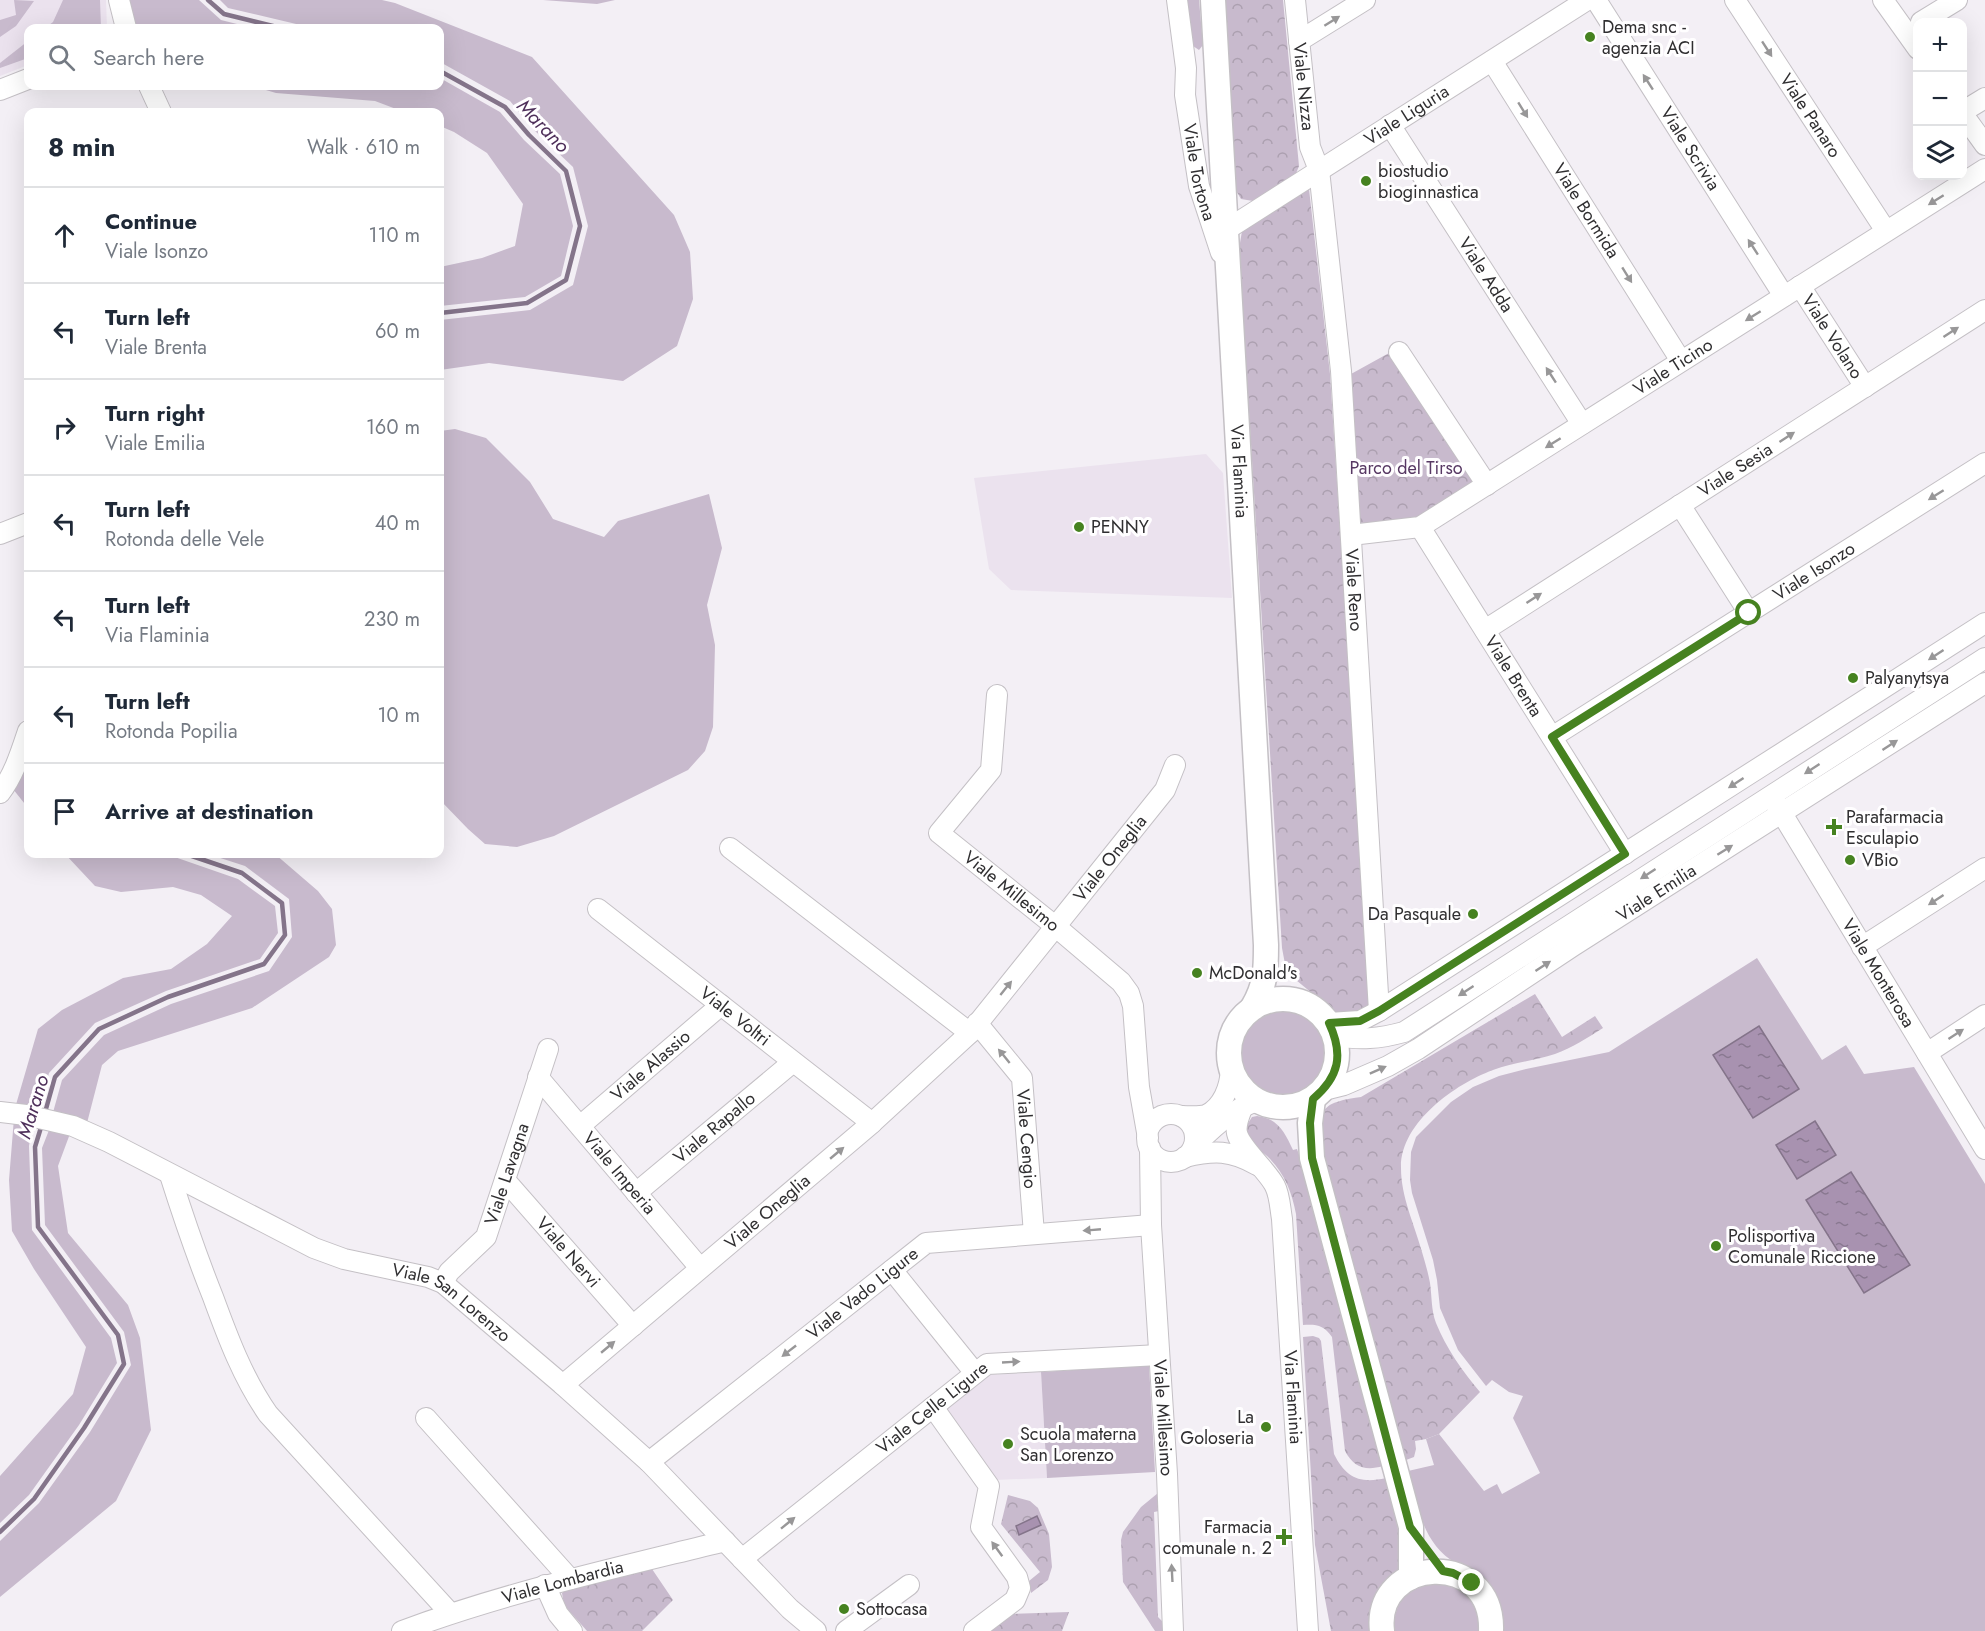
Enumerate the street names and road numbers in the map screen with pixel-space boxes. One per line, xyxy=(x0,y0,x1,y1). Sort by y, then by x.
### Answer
street label: Viale Nizza xyxy=(1286,41,1321,132)
street label: Viale Panaro xyxy=(1773,68,1848,163)
street label: Viale Liguria xyxy=(1359,78,1454,152)
street label: Viale Scrivia xyxy=(1654,102,1727,196)
street label: Viale Tortona xyxy=(1177,122,1223,224)
street label: Viale Bormida xyxy=(1547,158,1626,263)
street label: Viale Adda xyxy=(1452,232,1520,318)
street label: Viale Volano xyxy=(1795,289,1870,384)
street label: Viale Ticino xyxy=(1628,332,1718,402)
street label: Via Flaminia xyxy=(1224,424,1255,519)
street label: Viale Sesia xyxy=(1693,436,1777,503)
street label: Viale Isonzo xyxy=(1768,535,1860,607)
street label: Viale Reno xyxy=(1339,548,1369,632)
street label: Viale Brenta xyxy=(1478,630,1549,722)
street label: Viale Oneglia xyxy=(1067,809,1153,907)
street label: Viale Millesimo xyxy=(958,845,1065,938)
street label: Viale Emilia xyxy=(1611,858,1701,928)
street label: Viale Monterosa xyxy=(1836,914,1922,1033)
street label: Viale Voltri xyxy=(694,980,776,1052)
street label: Viale Alassio xyxy=(605,1024,696,1107)
street label: Viale Rapallo xyxy=(668,1086,761,1170)
street label: Viale Cengio xyxy=(1010,1088,1043,1190)
street label: Viale Lavagna xyxy=(478,1120,536,1228)
street label: Viale Imperia xyxy=(577,1126,662,1220)
street label: Viale Oneglia xyxy=(719,1168,816,1255)
street label: Viale Nervi xyxy=(530,1211,607,1293)
street label: Viale Vado Ligure xyxy=(801,1241,924,1346)
street label: Viale San Lorenzo xyxy=(390,1257,517,1348)
street label: Via Flaminia xyxy=(1277,1349,1309,1445)
street label: Viale Celle Ligure xyxy=(871,1355,994,1460)
street label: Viale Millesimo xyxy=(1147,1359,1180,1477)
street label: Viale Lombardia xyxy=(499,1553,626,1611)

